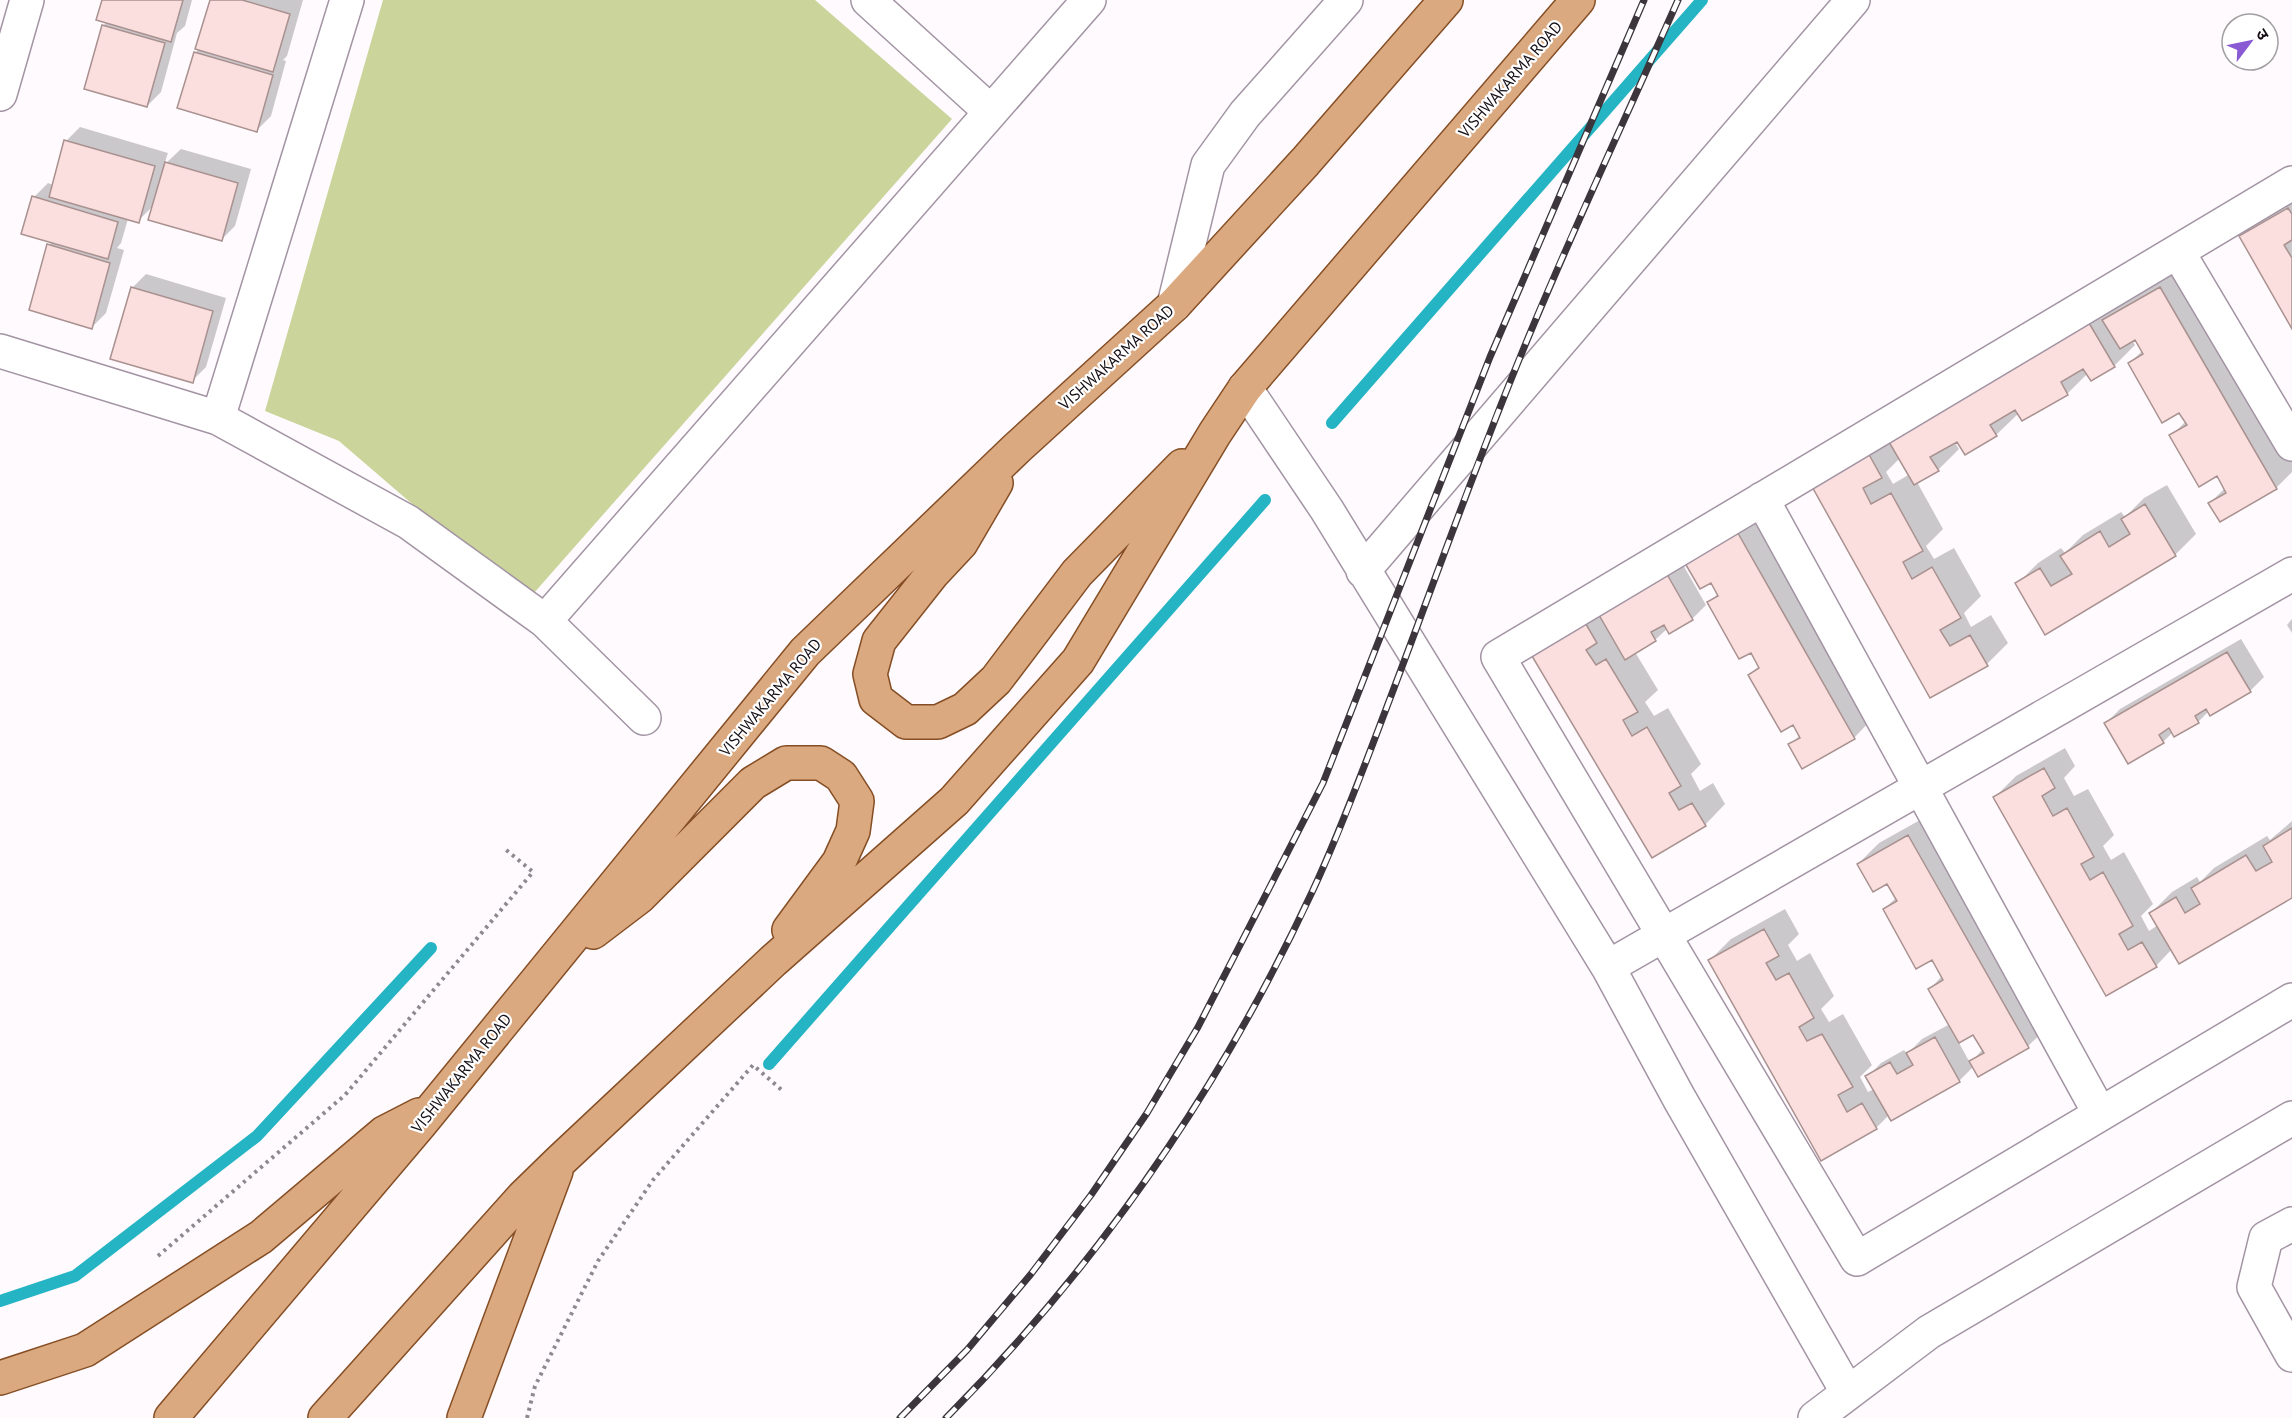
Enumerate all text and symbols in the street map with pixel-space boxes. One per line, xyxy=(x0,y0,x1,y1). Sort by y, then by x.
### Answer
north arrow xyxy=(2220,12,2280,72)
street label: VISHWAKARMA ROAD xyxy=(1453,17,1566,142)
text: उ xyxy=(2252,25,2274,44)
street label: VISHWAKARMA ROAD xyxy=(1054,300,1178,415)
street label: VISHWAKARMA ROAD xyxy=(714,634,825,761)
street label: VISHWAKARMA ROAD xyxy=(406,1009,515,1138)

